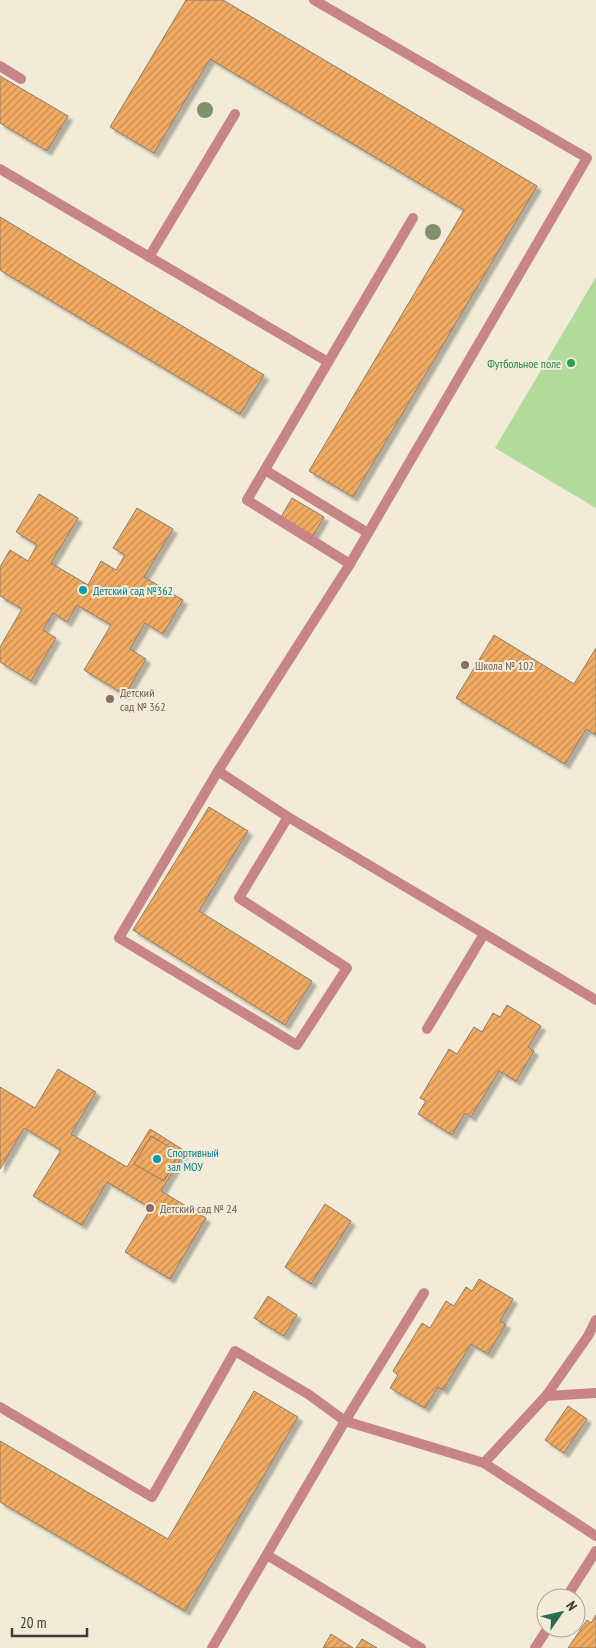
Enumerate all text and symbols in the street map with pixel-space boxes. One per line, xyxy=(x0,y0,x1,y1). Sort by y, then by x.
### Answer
place label: Футбольное поле xyxy=(487,356,561,371)
marker: Футбольное поле xyxy=(565,357,577,369)
place label: Детский сад №362 xyxy=(93,583,173,598)
marker: Детский сад №362 xyxy=(77,584,89,596)
place label: Школа № 102 xyxy=(475,658,534,673)
marker: Школа № 102 xyxy=(459,659,471,671)
place label: Детский сад № 362 xyxy=(120,685,166,714)
marker: Детский сад № 362 xyxy=(104,693,116,705)
place label: Спортивный зал МОУ xyxy=(167,1145,219,1174)
marker: Спортивный зал МОУ xyxy=(151,1153,163,1165)
place label: Детский сад № 24 xyxy=(160,1201,238,1216)
marker: Детский сад № 24 xyxy=(144,1202,156,1214)
north arrow xyxy=(536,1588,586,1638)
text: N xyxy=(562,1598,581,1614)
scale bar xyxy=(12,1606,88,1638)
text: 20 m xyxy=(20,1613,46,1632)

